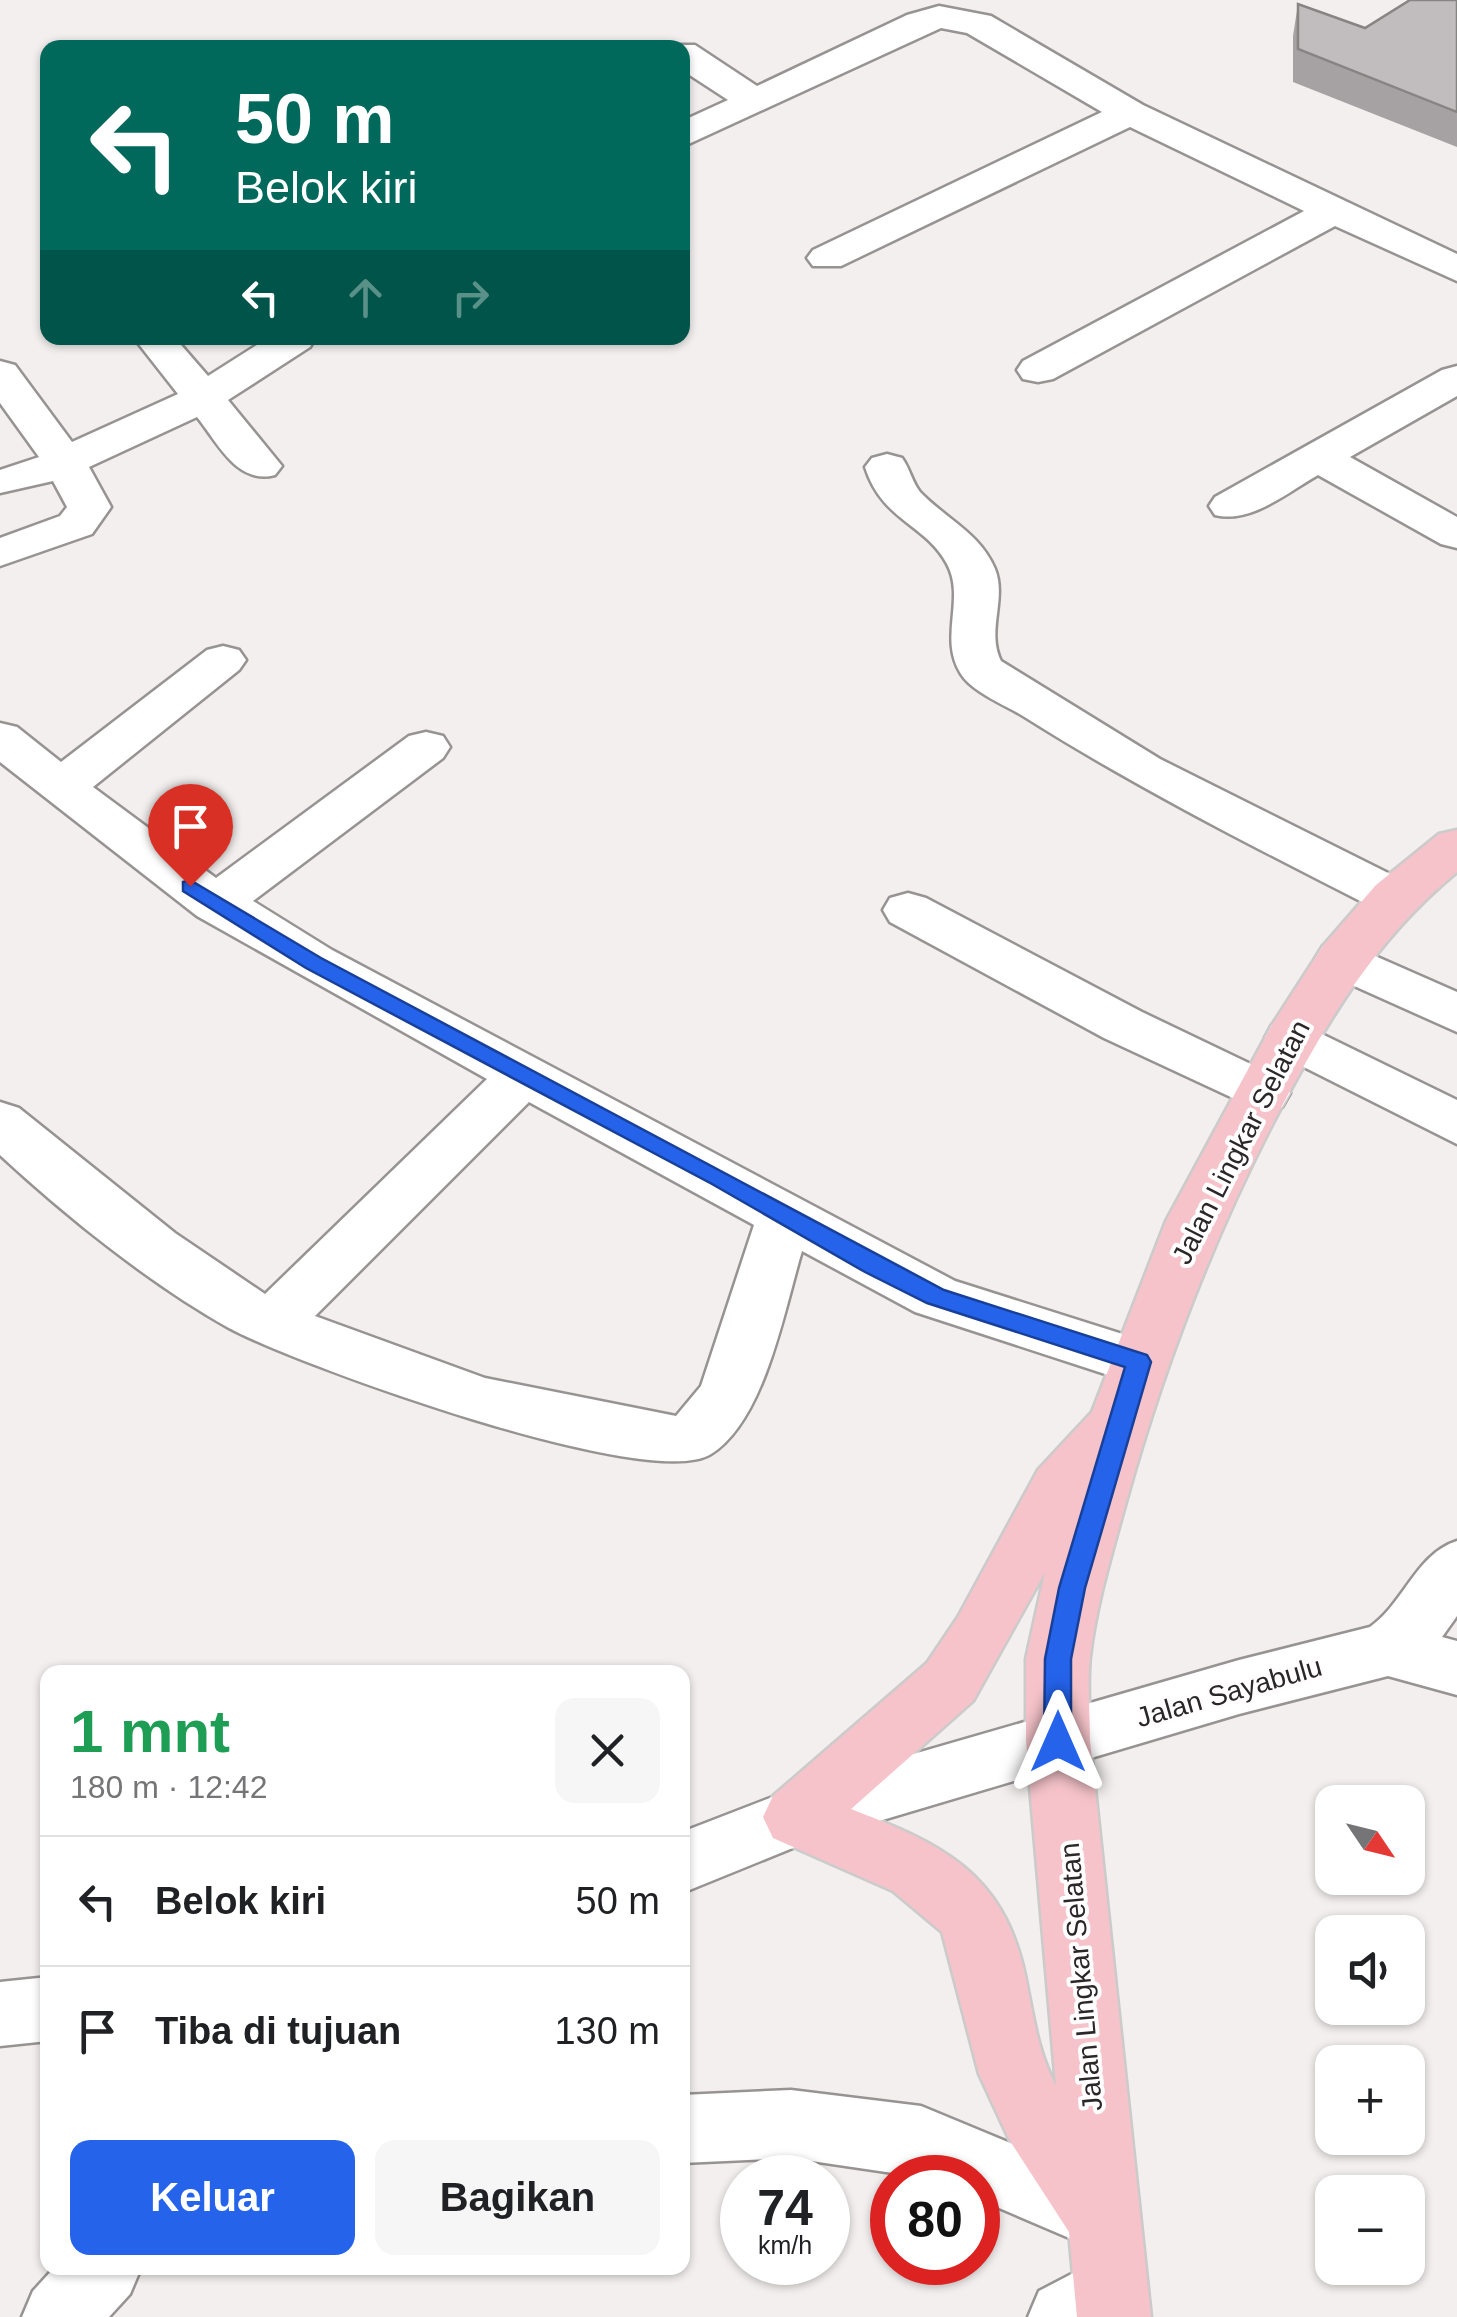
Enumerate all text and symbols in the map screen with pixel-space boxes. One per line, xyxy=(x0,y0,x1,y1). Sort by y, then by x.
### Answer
icon: left xyxy=(70,80,200,210)
text: 50 m xyxy=(235,80,395,158)
text: Belok kiri xyxy=(235,162,418,213)
icon: left xyxy=(233,270,288,325)
icon: ahead xyxy=(338,270,393,325)
icon: right xyxy=(443,270,498,325)
pin xyxy=(148,784,233,887)
icon: arrive xyxy=(163,799,218,854)
street label: Jalan Lingkar Selatan xyxy=(1166,1015,1316,1269)
street label: Jalan Sayabulu xyxy=(1133,1651,1325,1733)
position arrow xyxy=(1006,1690,1110,1794)
text: 1 mnt xyxy=(70,1698,230,1765)
button: close xyxy=(555,1698,660,1803)
text: 180 m · 12:42 xyxy=(70,1769,267,1805)
north arrow xyxy=(1315,1785,1425,1895)
map controls xyxy=(1315,1785,1425,2285)
street label: Jalan Lingkar Selatan xyxy=(1054,1842,1108,2112)
icon: left xyxy=(70,1874,125,1929)
text: Belok kiri xyxy=(155,1880,326,1922)
text: 50 m xyxy=(576,1880,660,1922)
button: sound xyxy=(1315,1915,1425,2025)
icon: arrive xyxy=(70,2004,125,2059)
text: Tiba di tujuan xyxy=(155,2010,401,2052)
text: 130 m xyxy=(554,2010,660,2052)
button: + xyxy=(1315,2045,1425,2155)
button: Keluar xyxy=(70,2140,355,2255)
button: Bagikan xyxy=(375,2140,660,2255)
speed limit sign: 80 xyxy=(870,2155,1000,2285)
button: − xyxy=(1315,2175,1425,2285)
text: 74 xyxy=(757,2180,813,2236)
text: km/h xyxy=(758,2231,812,2259)

